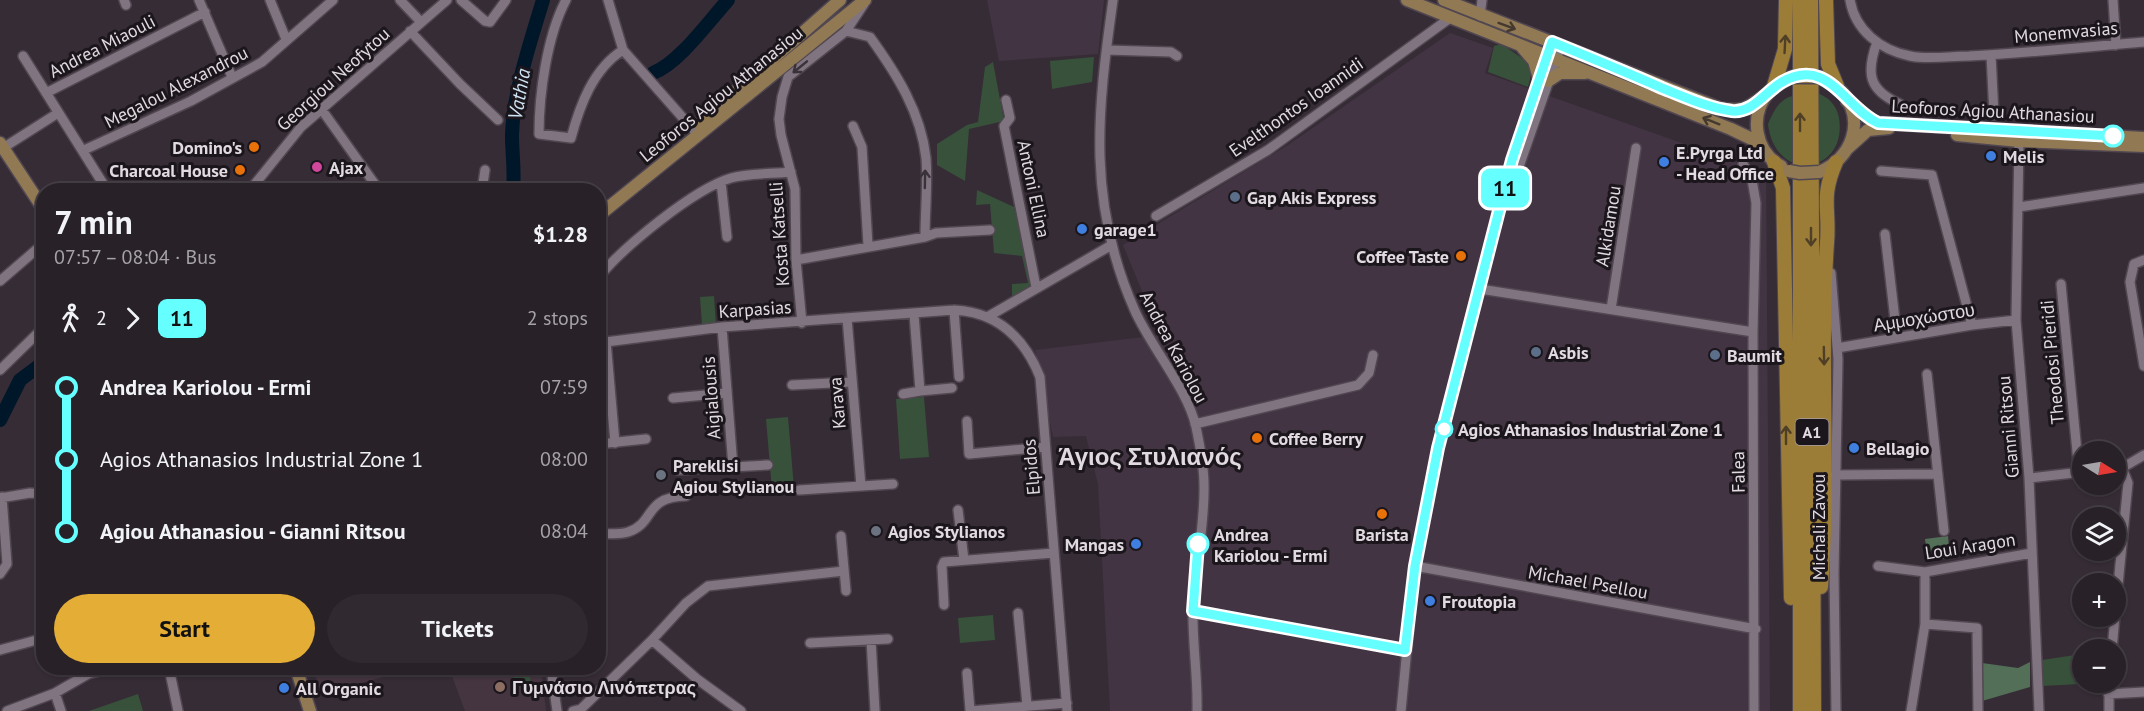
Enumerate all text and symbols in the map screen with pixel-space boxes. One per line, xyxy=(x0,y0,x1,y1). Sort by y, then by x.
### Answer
street label: Andrea Miaouli xyxy=(45,9,159,83)
street label: Monemvasias xyxy=(2013,16,2119,48)
street label: Leoforos Agiou Athanasiou xyxy=(635,21,807,167)
one-way arrow xyxy=(1497,21,1516,32)
street label: Georgiou Neofytou xyxy=(272,22,394,136)
one-way arrow xyxy=(1780,35,1791,55)
street label: Megalou Alexandrou xyxy=(100,41,252,133)
street label: Evelthontos Ioannidi xyxy=(1224,52,1368,162)
one-way arrow xyxy=(792,61,808,74)
water label: Vathia xyxy=(502,66,536,122)
street label: Leoforos Agiou Athanasiou xyxy=(1891,94,2095,128)
one-way arrow xyxy=(1794,112,1806,132)
one-way arrow xyxy=(1702,115,1721,126)
unlabelled marker xyxy=(2102,125,2124,147)
place label: Domino's xyxy=(172,136,242,159)
street label: Antoni Ellina xyxy=(1012,138,1056,240)
marker: Domino's xyxy=(247,140,261,154)
place label: E.Pyrga Ltd - Head Office xyxy=(1676,141,1774,185)
place label: Melis xyxy=(2003,145,2045,168)
marker: Melis xyxy=(1984,149,1998,163)
marker: E.Pyrga Ltd - Head Office xyxy=(1657,155,1671,169)
place label: Ajax xyxy=(329,156,364,179)
place label: Charcoal House xyxy=(109,159,228,182)
marker: Ajax xyxy=(310,160,324,174)
marker: Charcoal House xyxy=(233,163,247,177)
line badge: 11 xyxy=(1478,168,1532,207)
one-way arrow xyxy=(920,169,931,189)
text: 11 xyxy=(1493,175,1517,202)
street label: Kosta Katselli xyxy=(764,181,794,287)
street label: Alkidamou xyxy=(1590,184,1626,268)
place label: Gap Akis Express xyxy=(1247,186,1377,209)
marker: Gap Akis Express xyxy=(1228,190,1242,204)
text: 7 min xyxy=(54,200,133,243)
place label: garage1 xyxy=(1094,218,1157,241)
text: $1.28 xyxy=(533,220,588,248)
marker: garage1 xyxy=(1075,222,1089,236)
one-way arrow xyxy=(1805,227,1817,247)
text: 07:57 – 08:04 · Bus xyxy=(54,244,216,270)
place label: Coffee Taste xyxy=(1356,245,1449,268)
marker: Coffee Taste xyxy=(1454,249,1468,263)
street label: Andrea Kariolou xyxy=(1135,287,1213,407)
street label: Karpasias xyxy=(718,295,792,323)
street label: Αμμοχώστου xyxy=(1872,298,1976,336)
street label: Theodosi Pieridi xyxy=(2035,299,2069,425)
icon: walk xyxy=(54,302,87,335)
icon: forward xyxy=(116,302,149,335)
text: 2 xyxy=(96,305,107,331)
text: 11 xyxy=(170,305,194,332)
text: 2 stops xyxy=(527,305,588,331)
place label: Asbis xyxy=(1548,341,1589,364)
place label: Baumit xyxy=(1727,344,1783,367)
marker: Asbis xyxy=(1529,345,1543,359)
one-way arrow xyxy=(1818,345,1830,365)
marker: Baumit xyxy=(1708,348,1722,362)
street label: Aigialousis xyxy=(697,356,725,440)
text: Andrea Kariolou - Ermi xyxy=(100,373,311,401)
text: 07:59 xyxy=(540,374,588,400)
street label: Gianni Ritsou xyxy=(1992,375,2024,479)
street label: Karava xyxy=(823,376,851,430)
place label: Agios Athanasios Industrial Zone 1 xyxy=(1458,418,1723,441)
road number: A1 xyxy=(1796,419,1828,445)
marker: Agios Athanasios Industrial Zone 1 xyxy=(1435,420,1453,438)
one-way arrow xyxy=(1781,426,1792,446)
place label: Coffee Berry xyxy=(1269,427,1363,450)
marker: Coffee Berry xyxy=(1250,431,1264,445)
place label: Bellagio xyxy=(1866,437,1930,460)
street label: Elpidos xyxy=(1017,438,1045,496)
district label: Άγιος Στυλιανός xyxy=(1058,441,1242,472)
marker: Bellagio xyxy=(1847,441,1861,455)
north arrow xyxy=(2072,441,2126,495)
map controls xyxy=(2072,441,2126,693)
text: Agios Athanasios Industrial Zone 1 xyxy=(100,445,423,473)
text: 08:00 xyxy=(540,446,588,472)
street label: Falea xyxy=(1726,451,1750,493)
place label: Pareklisi Agiou Stylianou xyxy=(673,454,794,498)
marker: Pareklisi Agiou Stylianou xyxy=(654,468,668,482)
street label: Michali Zavou xyxy=(1807,474,1830,580)
marker: Barista xyxy=(1375,507,1389,521)
button: layers xyxy=(2072,507,2126,561)
text: Agiou Athanasiou - Gianni Ritsou xyxy=(100,517,406,545)
text: 08:04 xyxy=(540,518,588,544)
place label: Agios Stylianos xyxy=(888,520,1005,543)
place label: Andrea Kariolou - Ermi xyxy=(1214,523,1328,567)
place label: Barista xyxy=(1355,523,1409,546)
marker: Agios Stylianos xyxy=(869,524,883,538)
street label: Loui Aragon xyxy=(1923,527,2017,565)
place label: Mangas xyxy=(1065,533,1124,556)
marker: Andrea Kariolou - Ermi xyxy=(1187,533,1209,555)
marker: Mangas xyxy=(1129,537,1143,551)
street label: Michael Psellou xyxy=(1526,560,1650,604)
button: + xyxy=(2072,573,2126,627)
place label: Froutopia xyxy=(1442,590,1516,613)
button: Start xyxy=(54,594,315,663)
button: Tickets xyxy=(327,594,588,663)
marker: Froutopia xyxy=(1423,594,1437,608)
button: − xyxy=(2072,639,2126,693)
place label: Γυμνάσιο Λινόπετρας xyxy=(512,676,696,699)
place label: All Organic xyxy=(296,677,381,700)
marker: Γυμνάσιο Λινόπετρας xyxy=(493,680,507,694)
marker: All Organic xyxy=(277,681,291,695)

